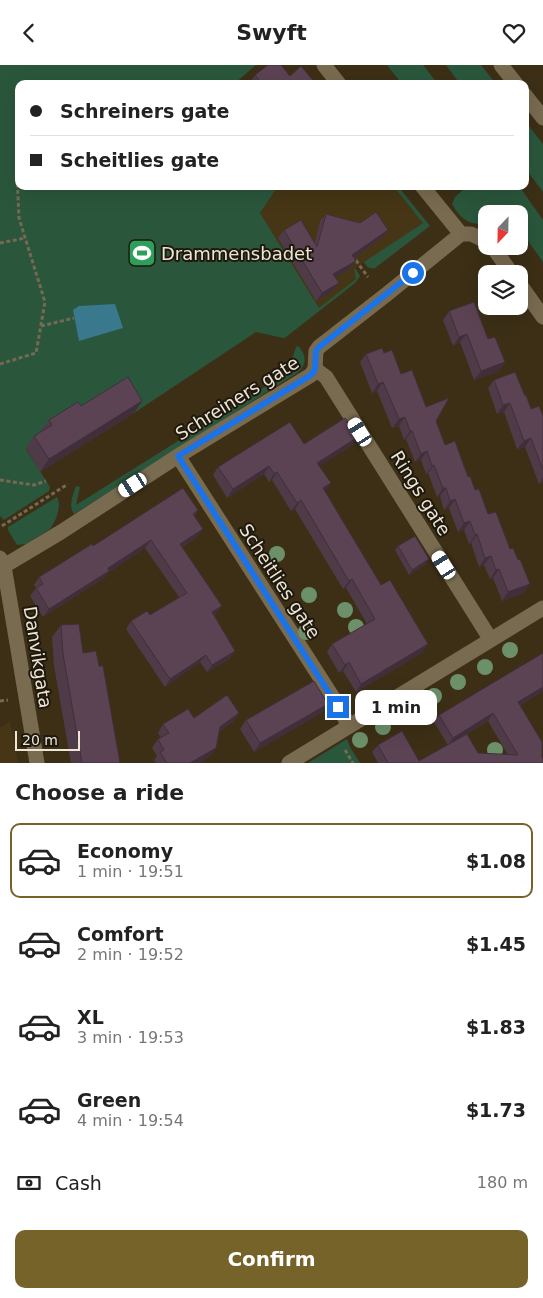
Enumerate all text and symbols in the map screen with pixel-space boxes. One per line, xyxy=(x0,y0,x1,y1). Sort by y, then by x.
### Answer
icon: back xyxy=(15,19,43,47)
icon: heart xyxy=(500,19,528,47)
text: Swyft xyxy=(236,20,307,45)
text: Schreiners gate xyxy=(60,100,229,122)
text: Scheitlies gate xyxy=(60,149,219,171)
north arrow xyxy=(478,205,528,255)
map controls xyxy=(478,205,528,315)
sports icon: Drammensbadet xyxy=(127,238,157,268)
place label: Drammensbadet xyxy=(161,243,312,264)
route start xyxy=(402,262,424,284)
button: layers xyxy=(478,265,528,315)
street label: Schreiners gate xyxy=(171,352,303,444)
car xyxy=(345,415,374,449)
street label: Rings gate xyxy=(387,447,455,539)
car xyxy=(116,471,149,499)
street label: Scheitlies gate xyxy=(235,520,325,642)
car xyxy=(429,548,458,582)
street label: Danvikgata xyxy=(20,605,56,709)
callout: 1 min xyxy=(356,689,438,725)
route end xyxy=(327,696,349,718)
text: 1 min xyxy=(371,698,421,717)
scale bar xyxy=(15,728,80,751)
text: 20 m xyxy=(22,732,58,748)
text: Choose a ride xyxy=(15,780,184,805)
icon: car xyxy=(17,838,62,883)
text: Economy xyxy=(77,840,173,862)
text: $1.08 xyxy=(466,850,526,872)
text: 1 min · 19:51 xyxy=(77,862,184,881)
icon: car xyxy=(17,921,62,966)
text: Comfort xyxy=(77,923,164,945)
text: $1.45 xyxy=(466,933,526,955)
text: 2 min · 19:52 xyxy=(77,945,184,964)
icon: car xyxy=(17,1004,62,1049)
text: XL xyxy=(77,1006,104,1028)
text: $1.83 xyxy=(466,1016,526,1038)
text: 3 min · 19:53 xyxy=(77,1028,184,1047)
icon: car xyxy=(17,1087,62,1132)
text: Green xyxy=(77,1089,141,1111)
text: $1.73 xyxy=(466,1099,526,1121)
text: 4 min · 19:54 xyxy=(77,1111,184,1130)
icon: cash xyxy=(15,1169,43,1197)
text: Cash xyxy=(55,1172,102,1194)
text: 180 m xyxy=(477,1173,528,1192)
button: Confirm xyxy=(15,1230,528,1288)

